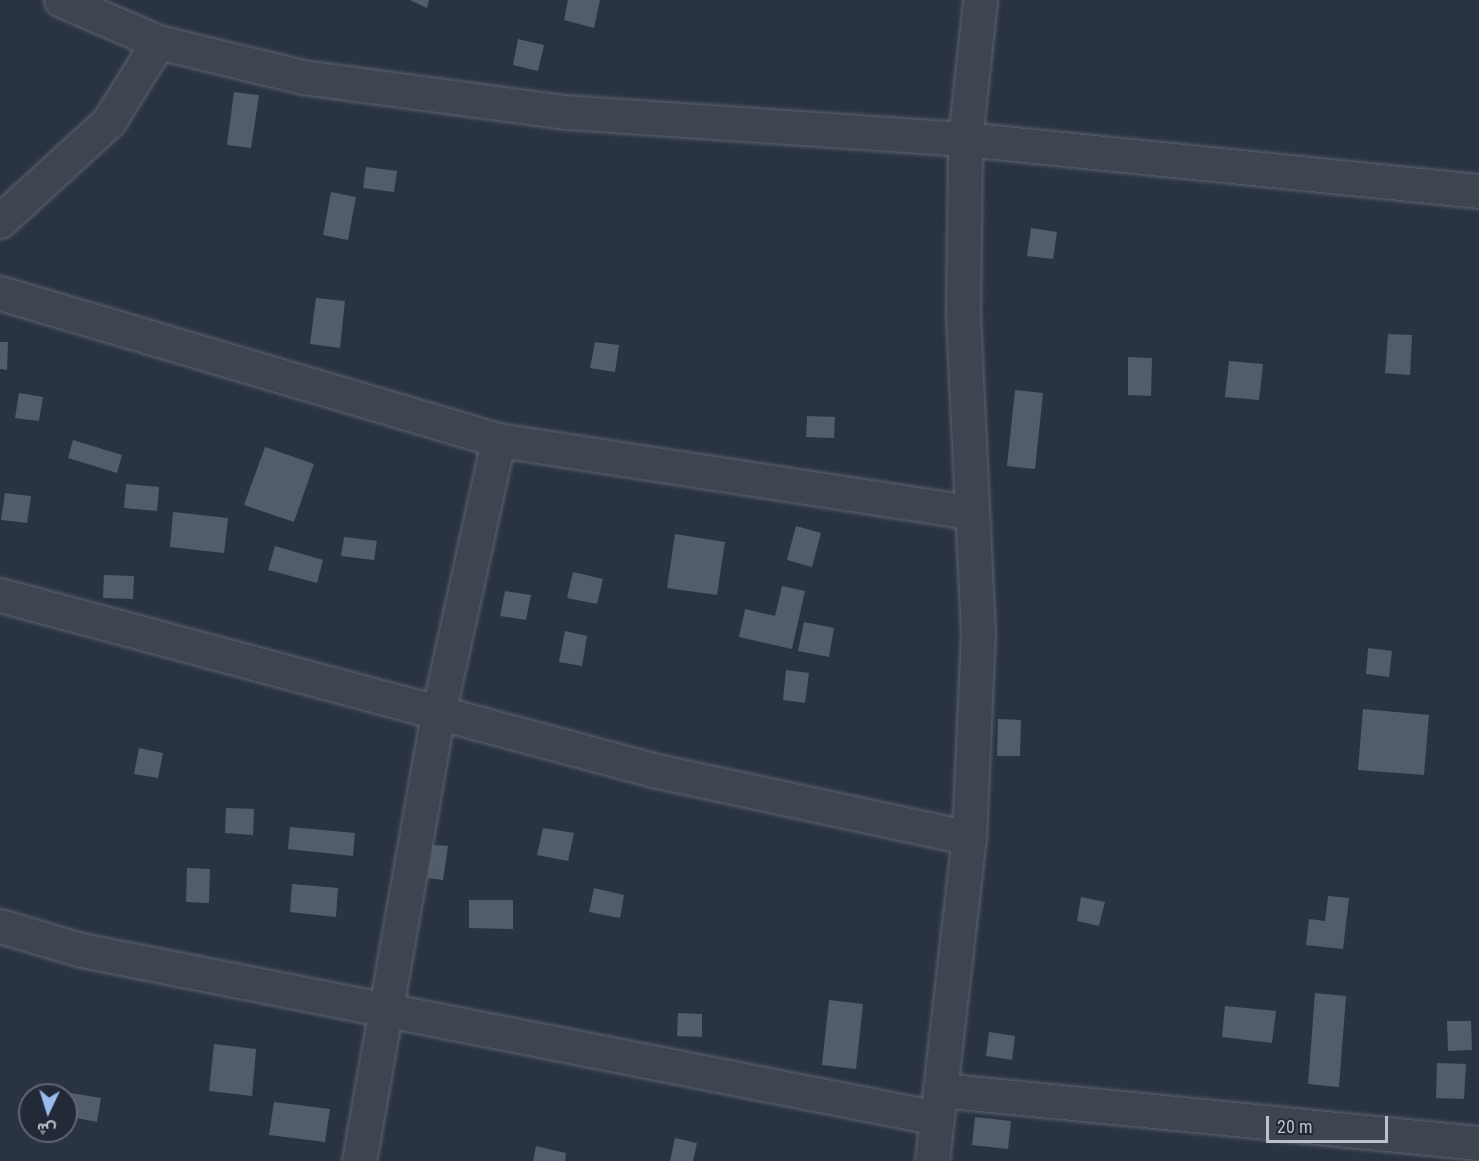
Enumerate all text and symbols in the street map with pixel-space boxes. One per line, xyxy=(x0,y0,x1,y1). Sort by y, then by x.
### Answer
north arrow xyxy=(18,1083,78,1143)
scale bar xyxy=(1269,1104,1390,1142)
text: 20 m xyxy=(1277,1116,1312,1137)
text: ش xyxy=(37,1119,57,1140)

